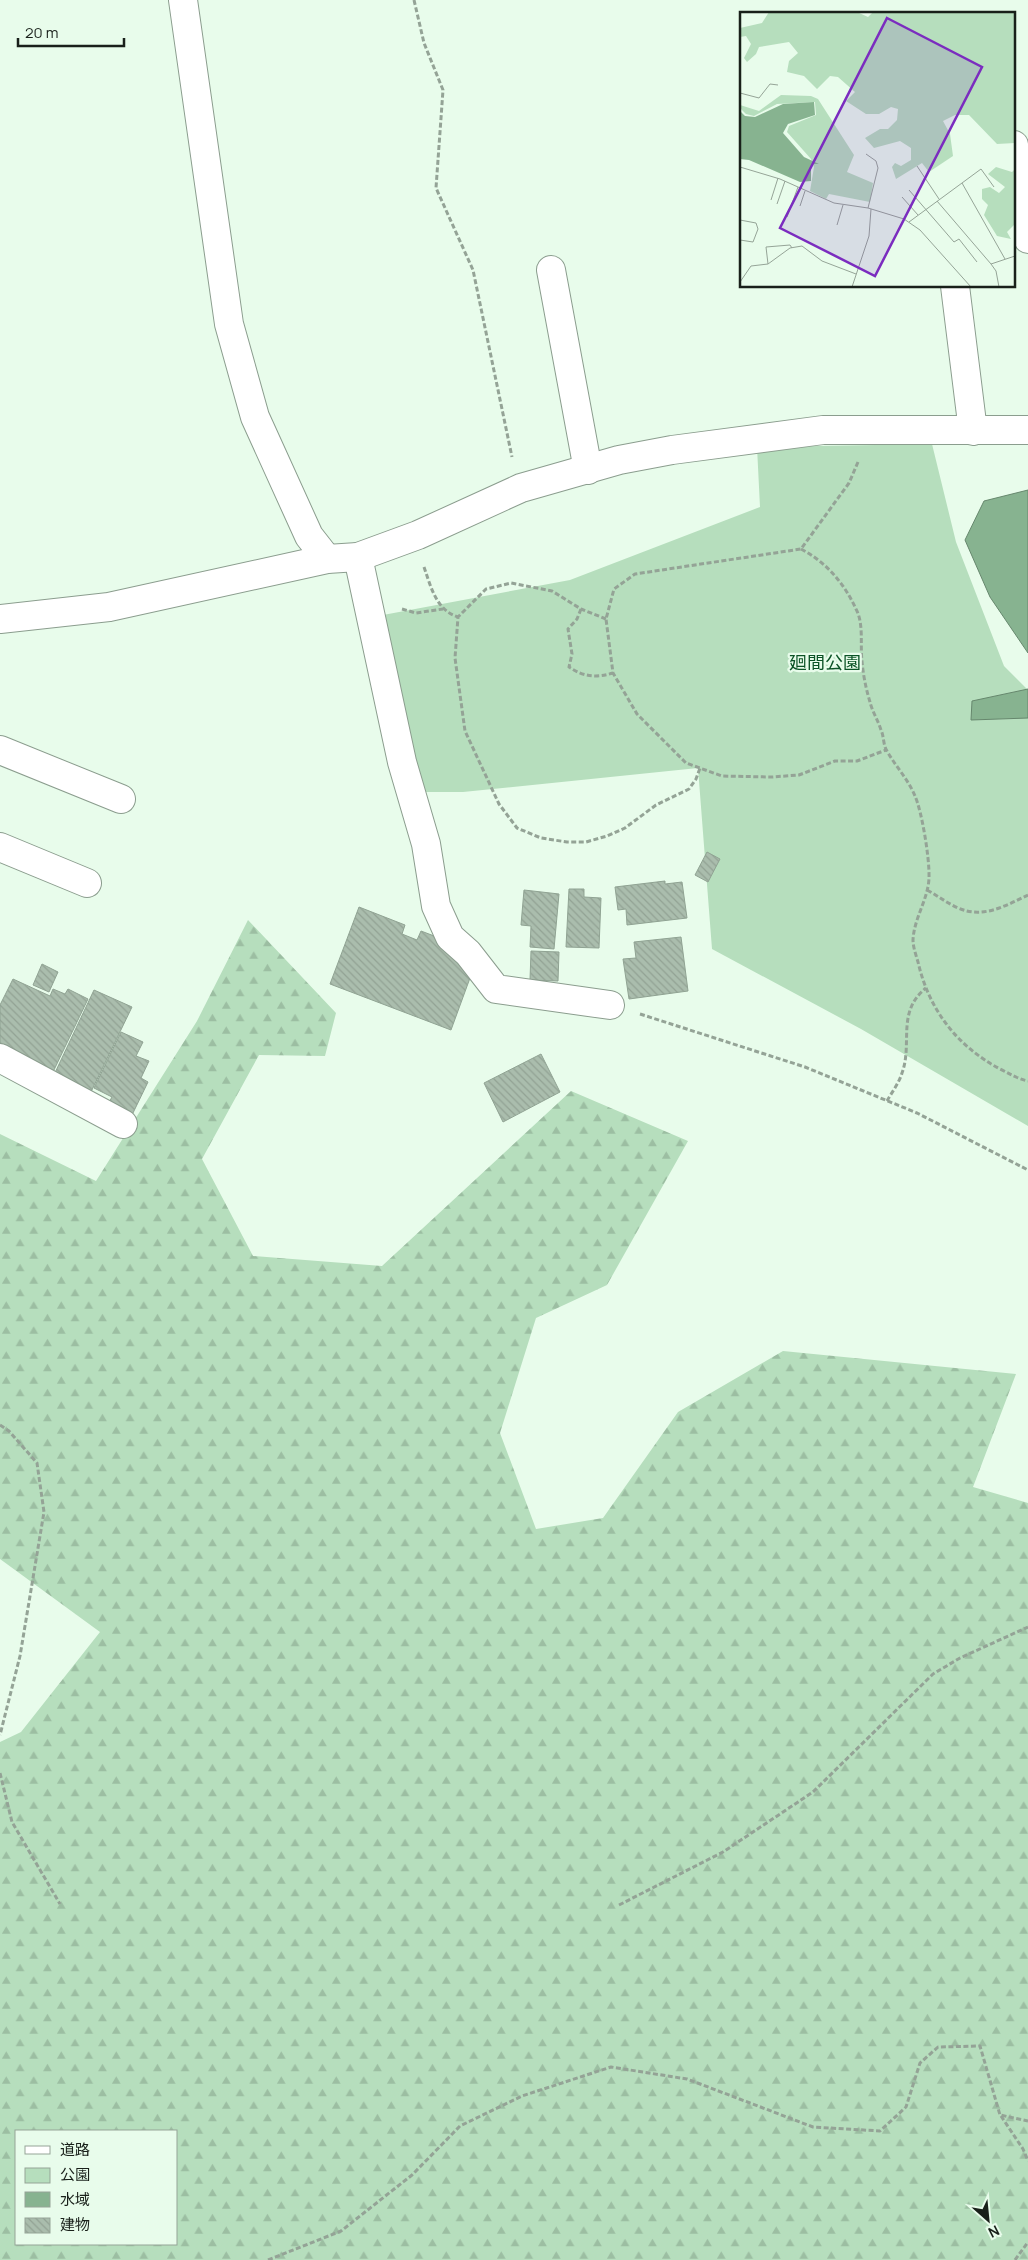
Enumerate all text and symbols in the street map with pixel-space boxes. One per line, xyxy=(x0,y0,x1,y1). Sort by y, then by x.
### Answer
inset map xyxy=(740,12,1016,288)
scale bar xyxy=(18,15,124,47)
text: 20 m xyxy=(25,22,58,43)
park label: 廻間公園 xyxy=(789,650,861,674)
legend xyxy=(15,2130,178,2245)
text: 道路 xyxy=(60,2139,90,2160)
text: 公園 xyxy=(60,2164,90,2185)
text: 水域 xyxy=(60,2189,90,2210)
north arrow xyxy=(963,2195,1013,2245)
text: 建物 xyxy=(60,2214,90,2235)
text: N xyxy=(985,2221,1003,2243)

